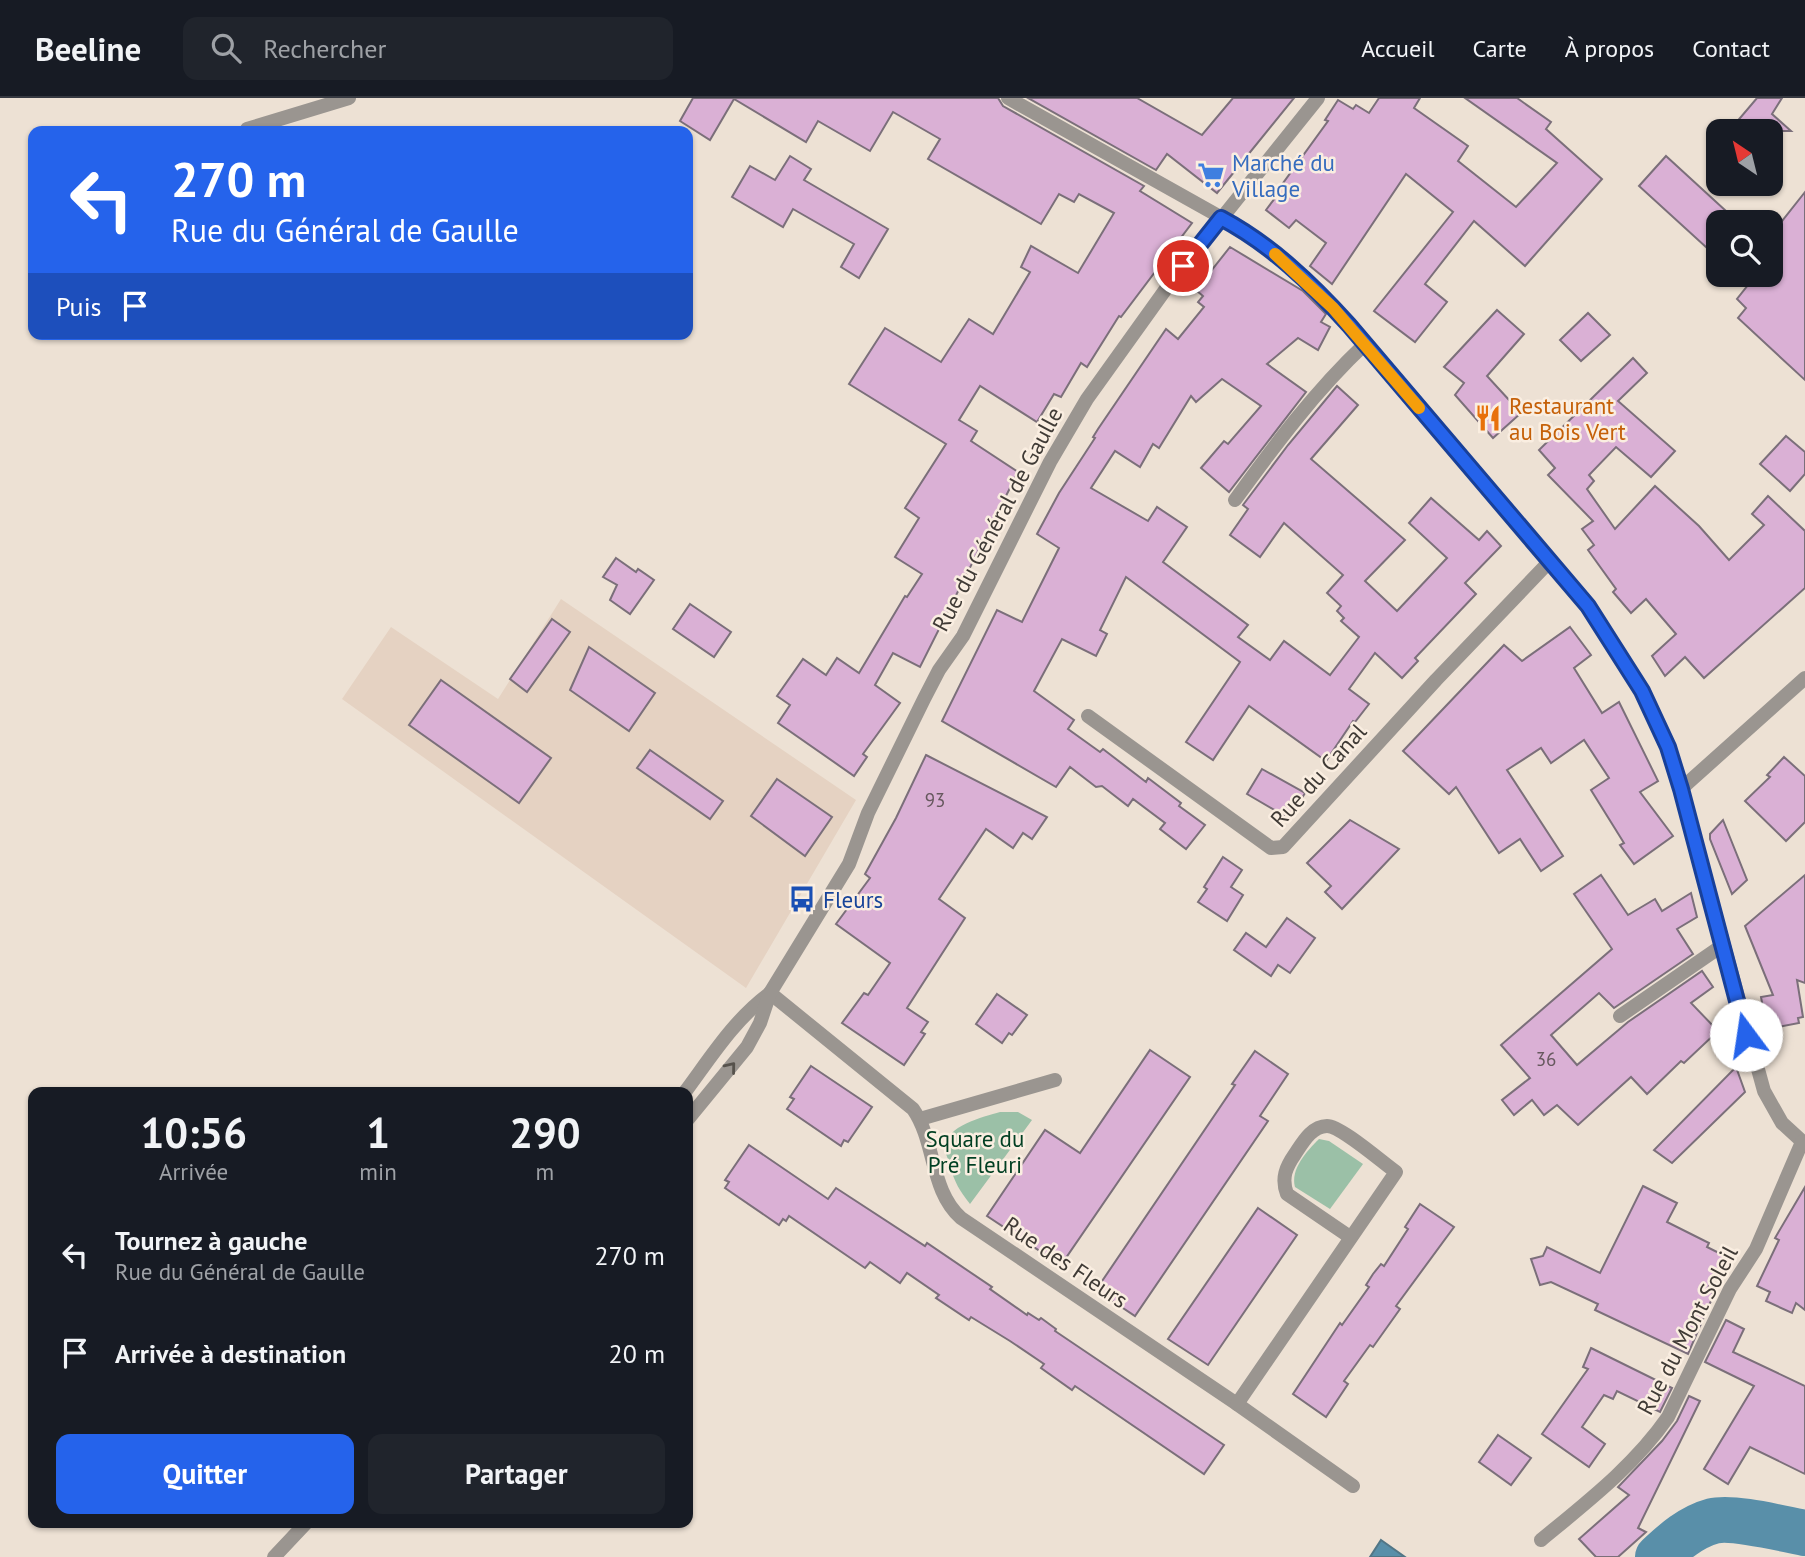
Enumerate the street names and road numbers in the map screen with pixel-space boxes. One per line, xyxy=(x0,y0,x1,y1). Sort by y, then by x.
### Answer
street label: Rue du Général de Gaulle xyxy=(926,402,1068,636)
street label: Rue du Canal xyxy=(1264,717,1372,833)
street label: Rue des Fleurs xyxy=(998,1210,1134,1314)
street label: Rue du Mont Soleil xyxy=(1630,1240,1744,1420)

